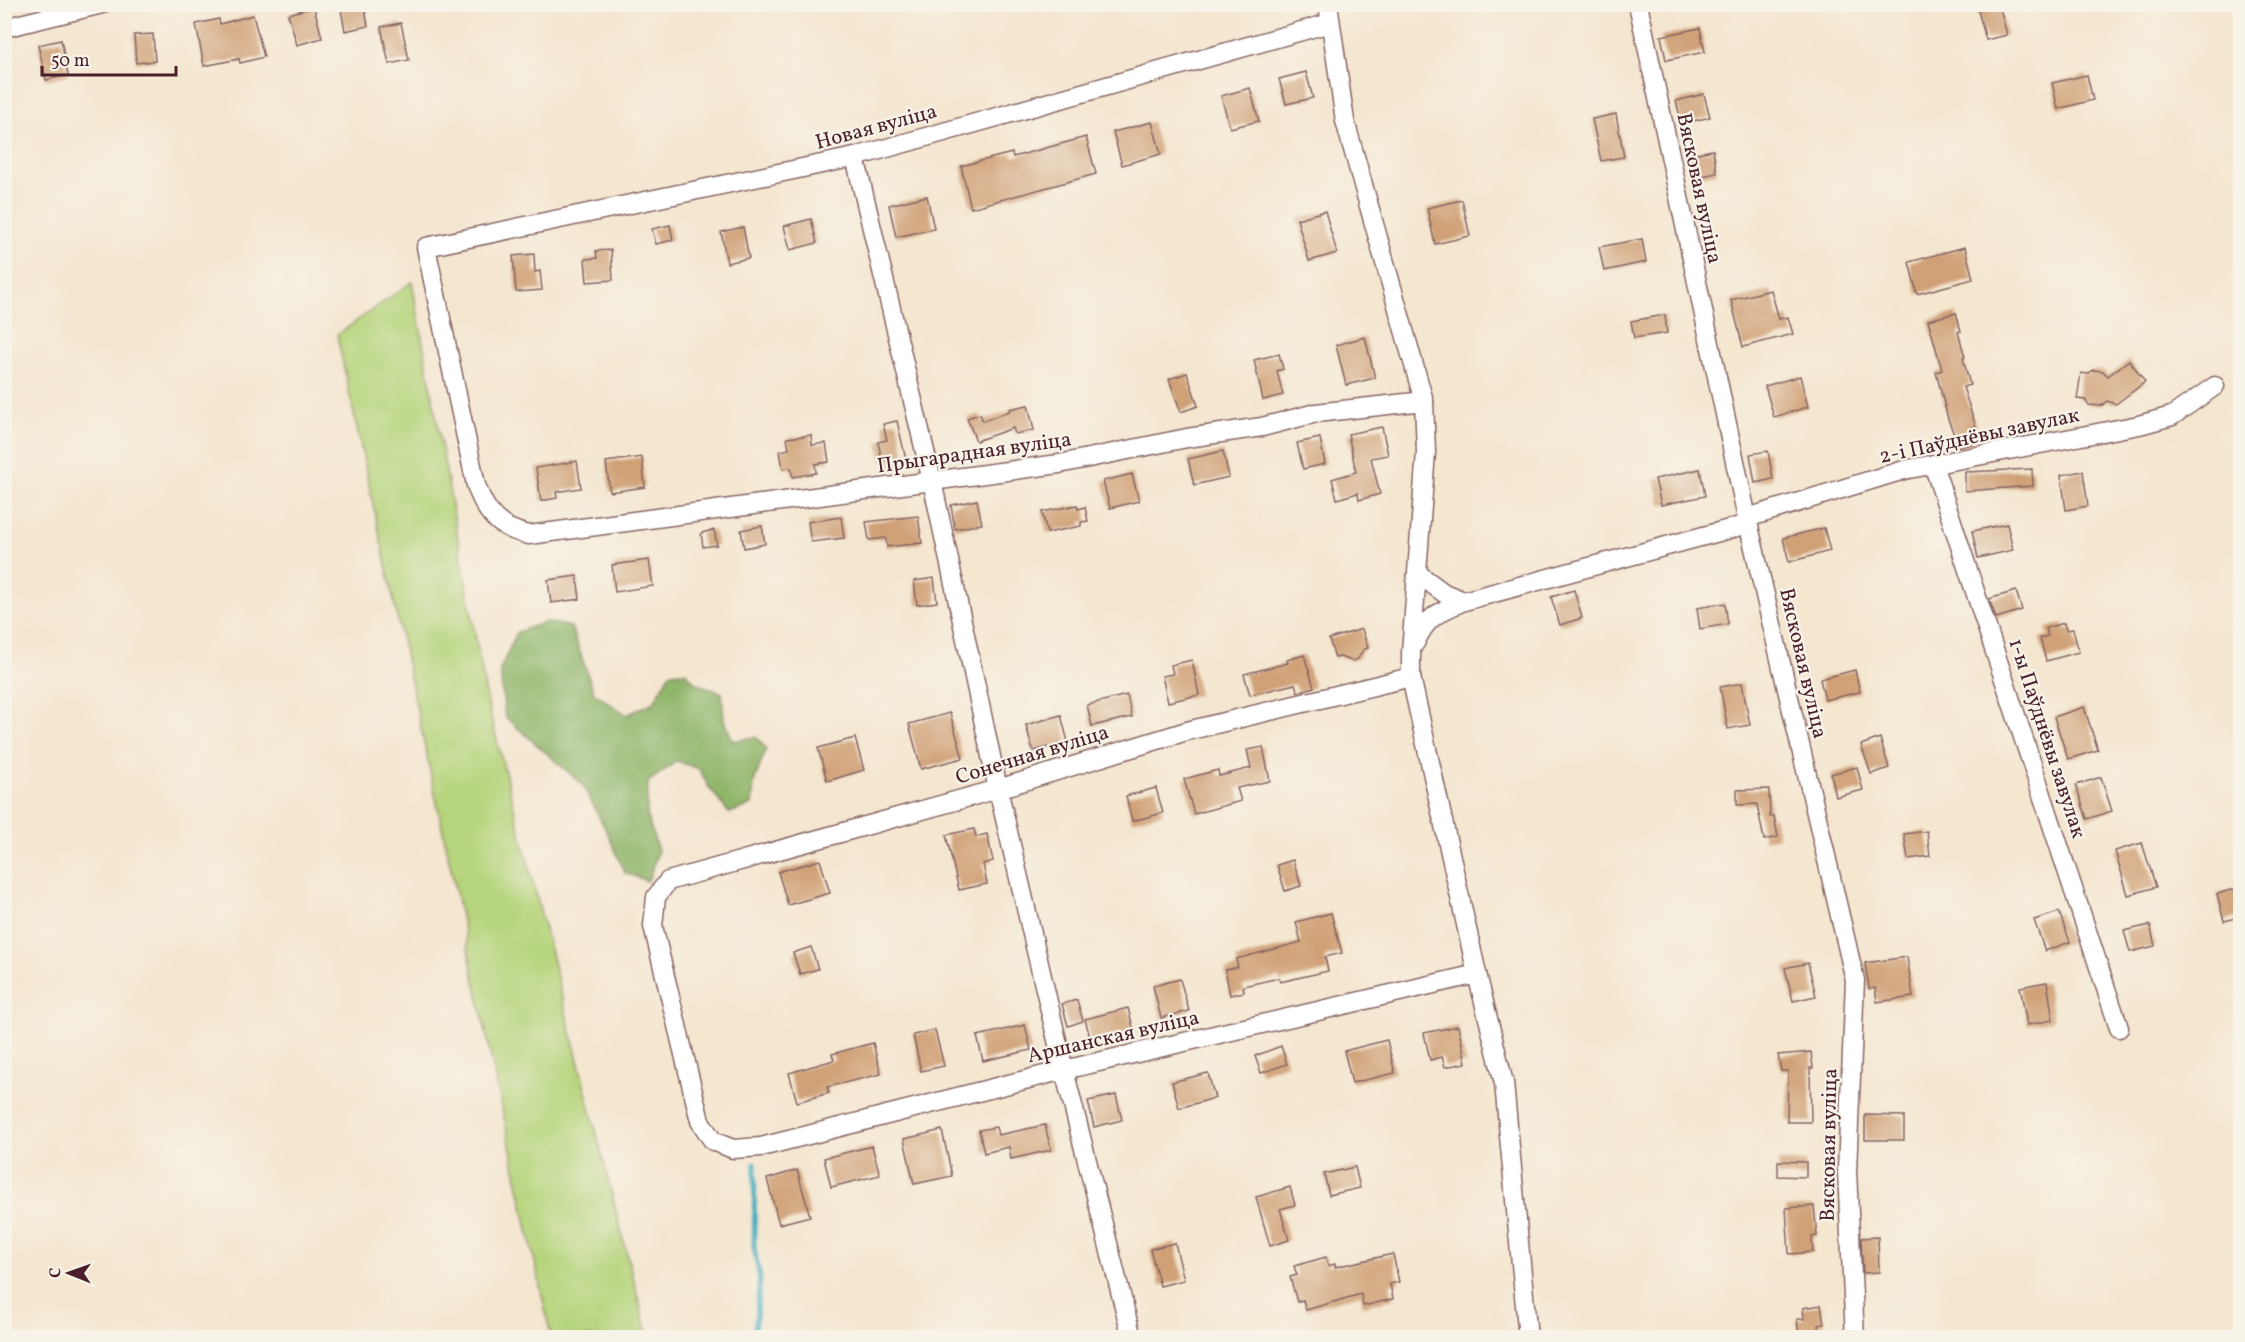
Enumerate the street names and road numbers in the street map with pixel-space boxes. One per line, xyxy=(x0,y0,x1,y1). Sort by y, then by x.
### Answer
street label: Новая вуліца xyxy=(812,97,941,158)
street label: Вясковая вуліца xyxy=(1668,110,1729,266)
street label: 2-і Паўднёвы завулак xyxy=(1877,401,2082,472)
street label: Прыгарадная вуліца xyxy=(875,425,1073,481)
street label: Вясковая вуліца xyxy=(1771,585,1834,741)
street label: 1-ы Паўднёвы завулак xyxy=(2001,635,2093,842)
street label: Сонечная вуліца xyxy=(952,718,1113,793)
street label: Аршанская вуліца xyxy=(1025,1004,1202,1071)
street label: Вясковая вуліца xyxy=(1814,1068,1845,1222)

